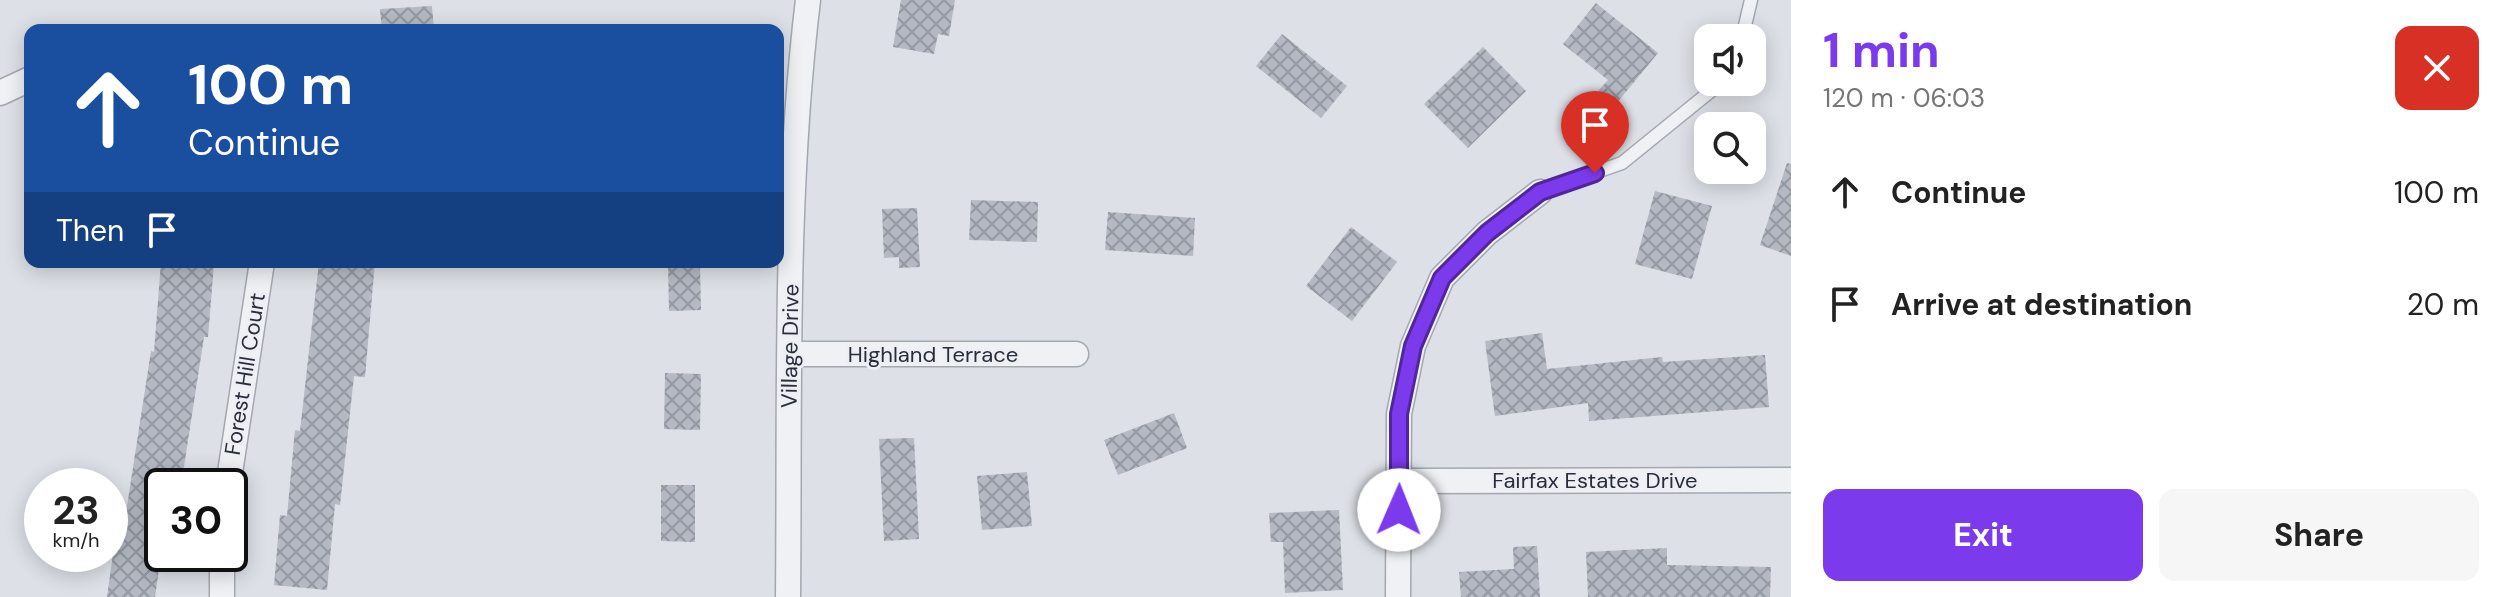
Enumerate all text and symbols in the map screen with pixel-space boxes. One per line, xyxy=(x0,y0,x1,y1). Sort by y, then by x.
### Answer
text: 1 min xyxy=(1823,19,1940,82)
map controls xyxy=(1694,24,1766,184)
button: sound xyxy=(1694,24,1766,96)
button: close xyxy=(2395,26,2479,110)
text: 100 m xyxy=(188,48,353,121)
icon: ahead xyxy=(56,56,160,160)
text: 120 m · 06:03 xyxy=(1823,81,1985,115)
pin xyxy=(1561,91,1629,173)
icon: arrive xyxy=(1573,103,1617,147)
button: search xyxy=(1694,112,1766,184)
text: Continue xyxy=(188,119,340,166)
icon: ahead xyxy=(1823,170,1867,214)
text: Continue xyxy=(1891,173,2026,212)
text: 100 m xyxy=(2394,173,2479,212)
icon: arrive xyxy=(140,208,184,252)
text: Then xyxy=(56,211,124,250)
icon: arrive xyxy=(1823,282,1867,326)
street label: Village Drive xyxy=(774,284,806,408)
text: Arrive at destination xyxy=(1891,285,2192,324)
text: 20 m xyxy=(2407,285,2479,324)
street label: Forest Hill Court xyxy=(218,291,272,457)
street label: Highland Terrace xyxy=(848,340,1018,369)
street label: Fairfax Estates Drive xyxy=(1492,466,1698,495)
speed limit sign: 30 xyxy=(144,468,248,572)
position arrow xyxy=(1357,468,1441,552)
text: 23 xyxy=(52,484,100,536)
button: Exit xyxy=(1823,489,2143,581)
button: Share xyxy=(2159,489,2479,581)
text: km/h xyxy=(52,527,100,553)

